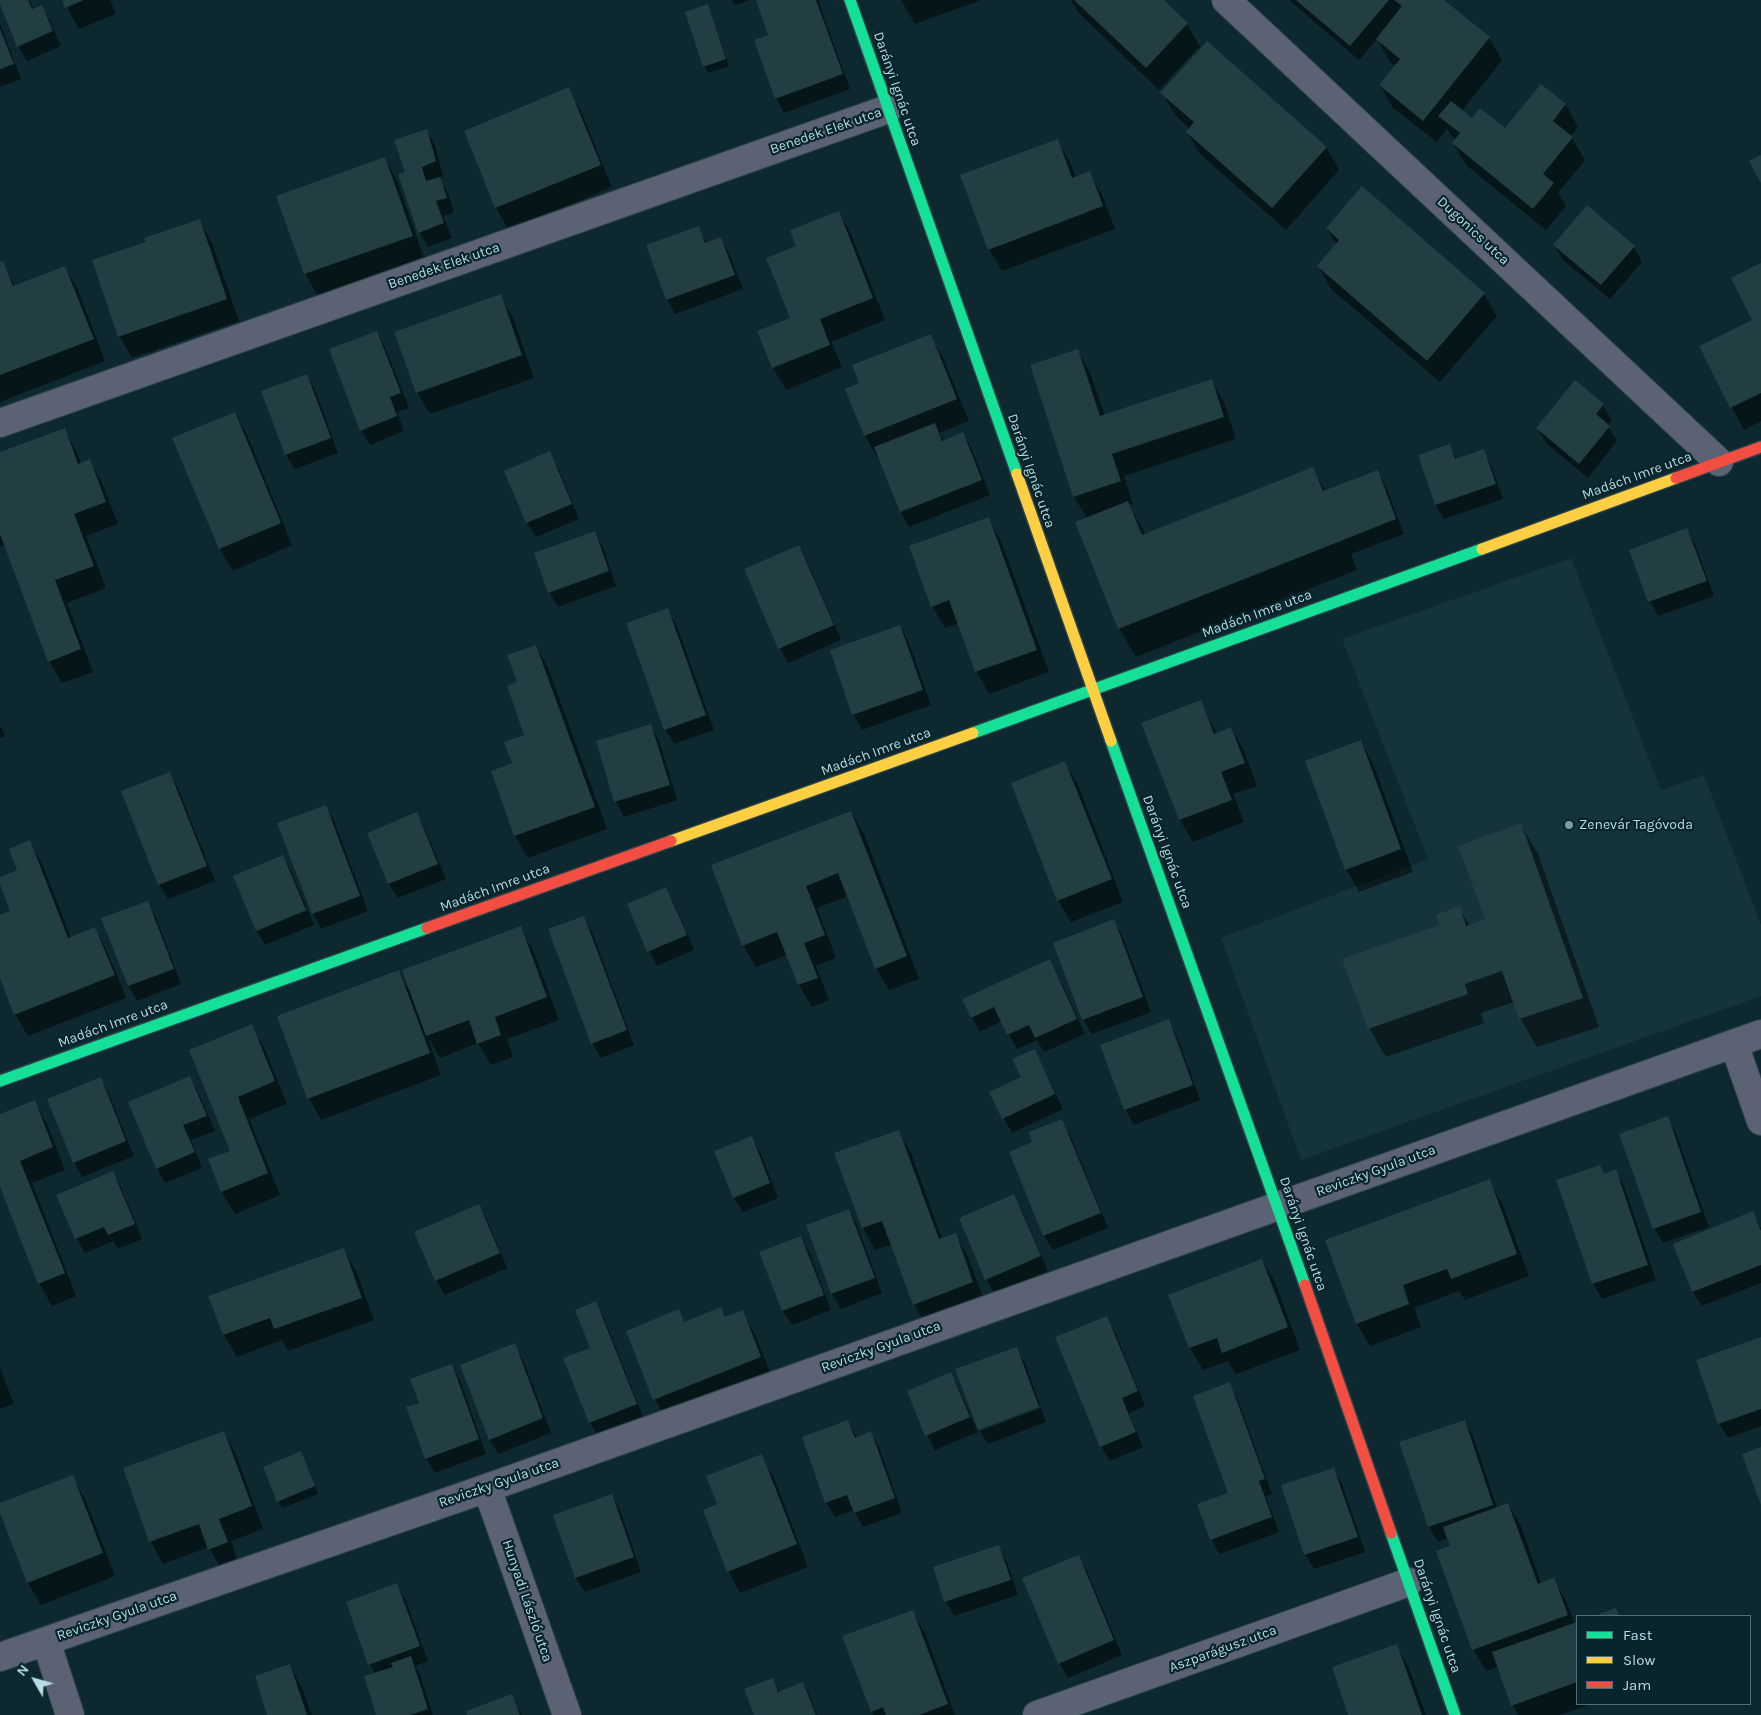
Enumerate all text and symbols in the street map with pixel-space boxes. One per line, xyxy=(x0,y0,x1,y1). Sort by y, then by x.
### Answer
street label: Darányi Ignác utca xyxy=(870,30,924,148)
street label: Benedek Elek utca xyxy=(768,104,884,158)
street label: Dugonics utca xyxy=(1433,193,1513,269)
street label: Benedek Elek utca xyxy=(386,239,502,293)
street label: Darányi Ignác utca xyxy=(1004,412,1058,530)
street label: Madách Imre utca xyxy=(1580,448,1694,504)
street label: Madách Imre utca xyxy=(1200,586,1314,642)
street label: Madách Imre utca xyxy=(819,724,933,780)
street label: Darányi Ignác utca xyxy=(1139,793,1195,911)
place label: Zenevár Tagóvoda xyxy=(1579,817,1693,833)
marker: Zenevár Tagóvoda xyxy=(1563,819,1575,831)
street label: Madách Imre utca xyxy=(438,860,552,916)
street label: Madách Imre utca xyxy=(56,996,170,1052)
street label: Reviczky Gyula utca xyxy=(1314,1142,1438,1200)
street label: Darányi Ignác utca xyxy=(1276,1175,1330,1293)
street label: Reviczky Gyula utca xyxy=(819,1318,943,1376)
street label: Reviczky Gyula utca xyxy=(437,1455,561,1511)
street label: Hunyadi László utca xyxy=(498,1538,556,1664)
street label: Darányi Ignác utca xyxy=(1410,1557,1464,1675)
street label: Reviczky Gyula utca xyxy=(55,1588,179,1644)
legend xyxy=(1576,1615,1751,1705)
street label: Aszparágusz utca xyxy=(1167,1622,1279,1676)
text: Fast xyxy=(1623,1626,1652,1644)
text: Slow xyxy=(1623,1651,1655,1669)
north arrow xyxy=(10,1655,60,1705)
text: N xyxy=(13,1661,33,1680)
text: Jam xyxy=(1623,1676,1651,1694)

